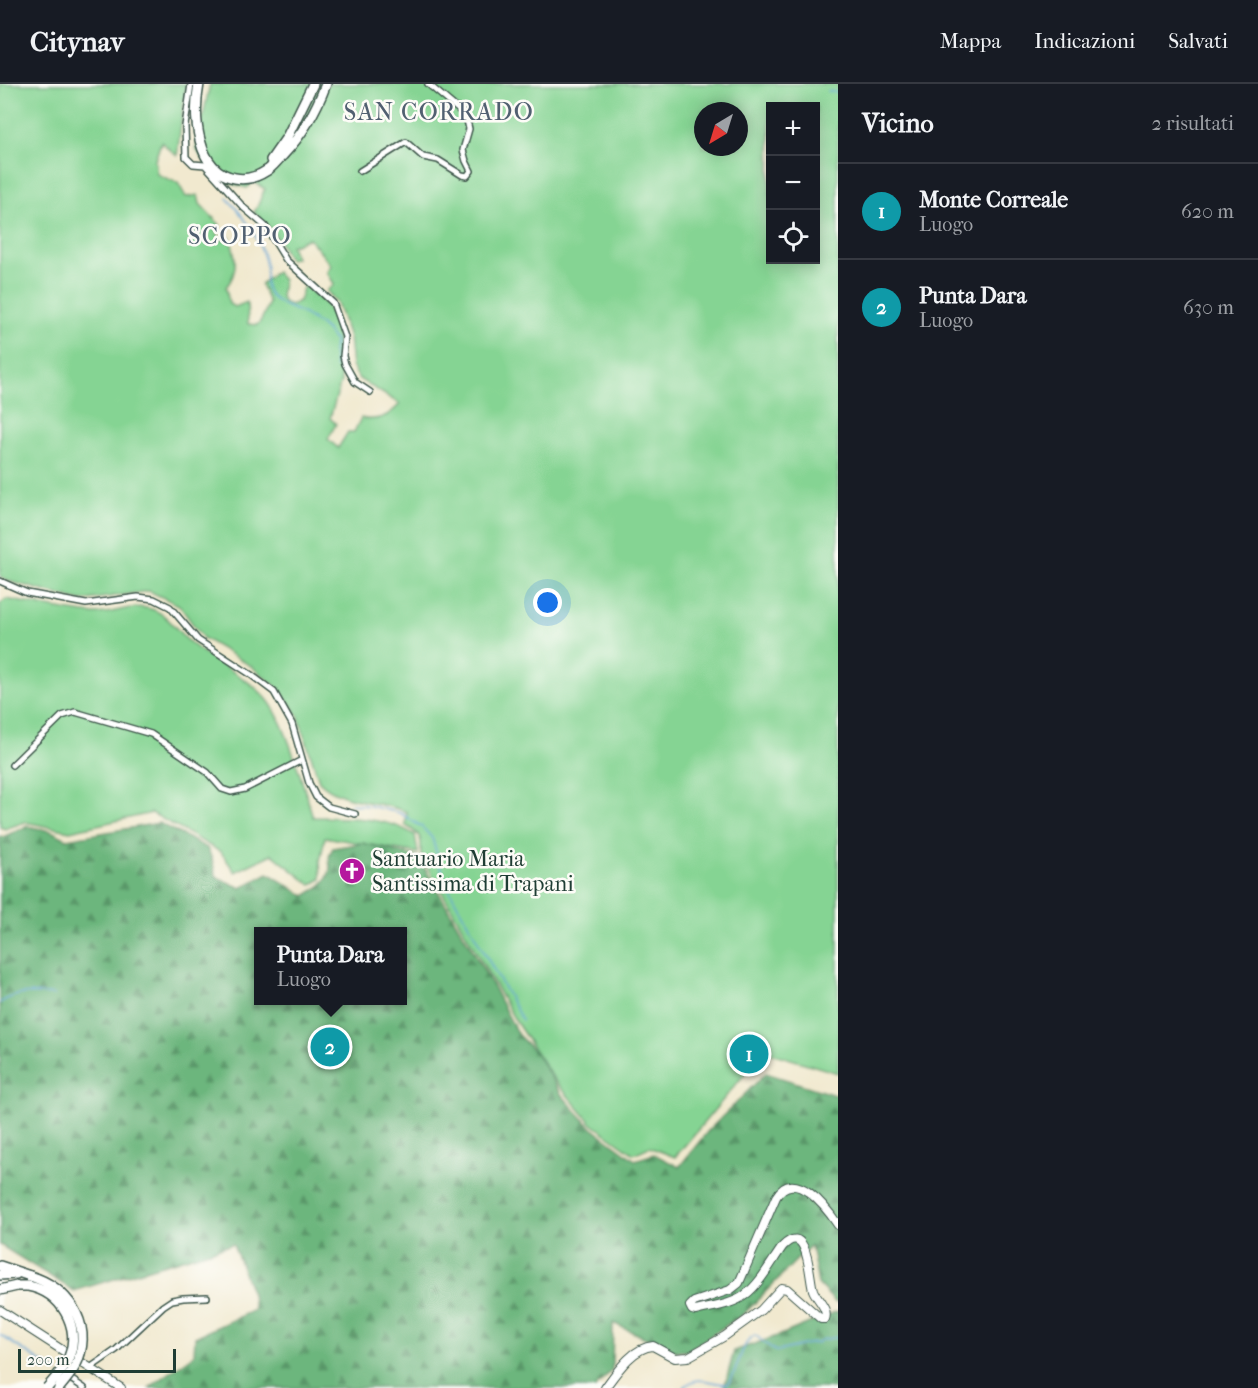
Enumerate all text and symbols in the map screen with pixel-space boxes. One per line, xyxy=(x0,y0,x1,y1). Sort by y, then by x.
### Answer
text: Citynav xyxy=(30,25,124,58)
text: Mappa xyxy=(940,29,1001,53)
text: Indicazioni xyxy=(1034,29,1135,53)
text: Salvati xyxy=(1168,29,1228,53)
district label: SAN CORRADO xyxy=(344,98,534,126)
north arrow xyxy=(694,102,748,156)
map controls xyxy=(766,102,820,264)
button: + xyxy=(766,102,820,156)
text: Vicino xyxy=(862,108,934,139)
text: 2 risultati xyxy=(1151,112,1234,135)
button: − xyxy=(766,156,820,210)
text: Monte Correale xyxy=(919,187,1068,213)
text: 1 xyxy=(878,200,885,223)
text: 620 m xyxy=(1181,200,1234,223)
button: locate xyxy=(766,210,820,264)
text: Luogo xyxy=(919,213,973,236)
district label: SCOPPO xyxy=(188,222,292,250)
text: Punta Dara xyxy=(919,283,1027,309)
text: 2 xyxy=(876,296,887,319)
text: 630 m xyxy=(1183,296,1234,319)
text: Luogo xyxy=(919,309,973,332)
your location xyxy=(533,588,562,617)
place label: Santuario Maria Santissima di Trapani xyxy=(372,846,574,897)
church icon: Santuario Maria Santissima di Trapani xyxy=(337,856,367,886)
popup xyxy=(254,927,407,1005)
text: Punta Dara xyxy=(277,942,384,968)
text: Luogo xyxy=(277,968,331,991)
pin: 2 xyxy=(310,1024,350,1070)
pin: 1 xyxy=(730,1032,768,1076)
scale bar xyxy=(18,1346,176,1374)
text: 200 m xyxy=(27,1350,70,1369)

